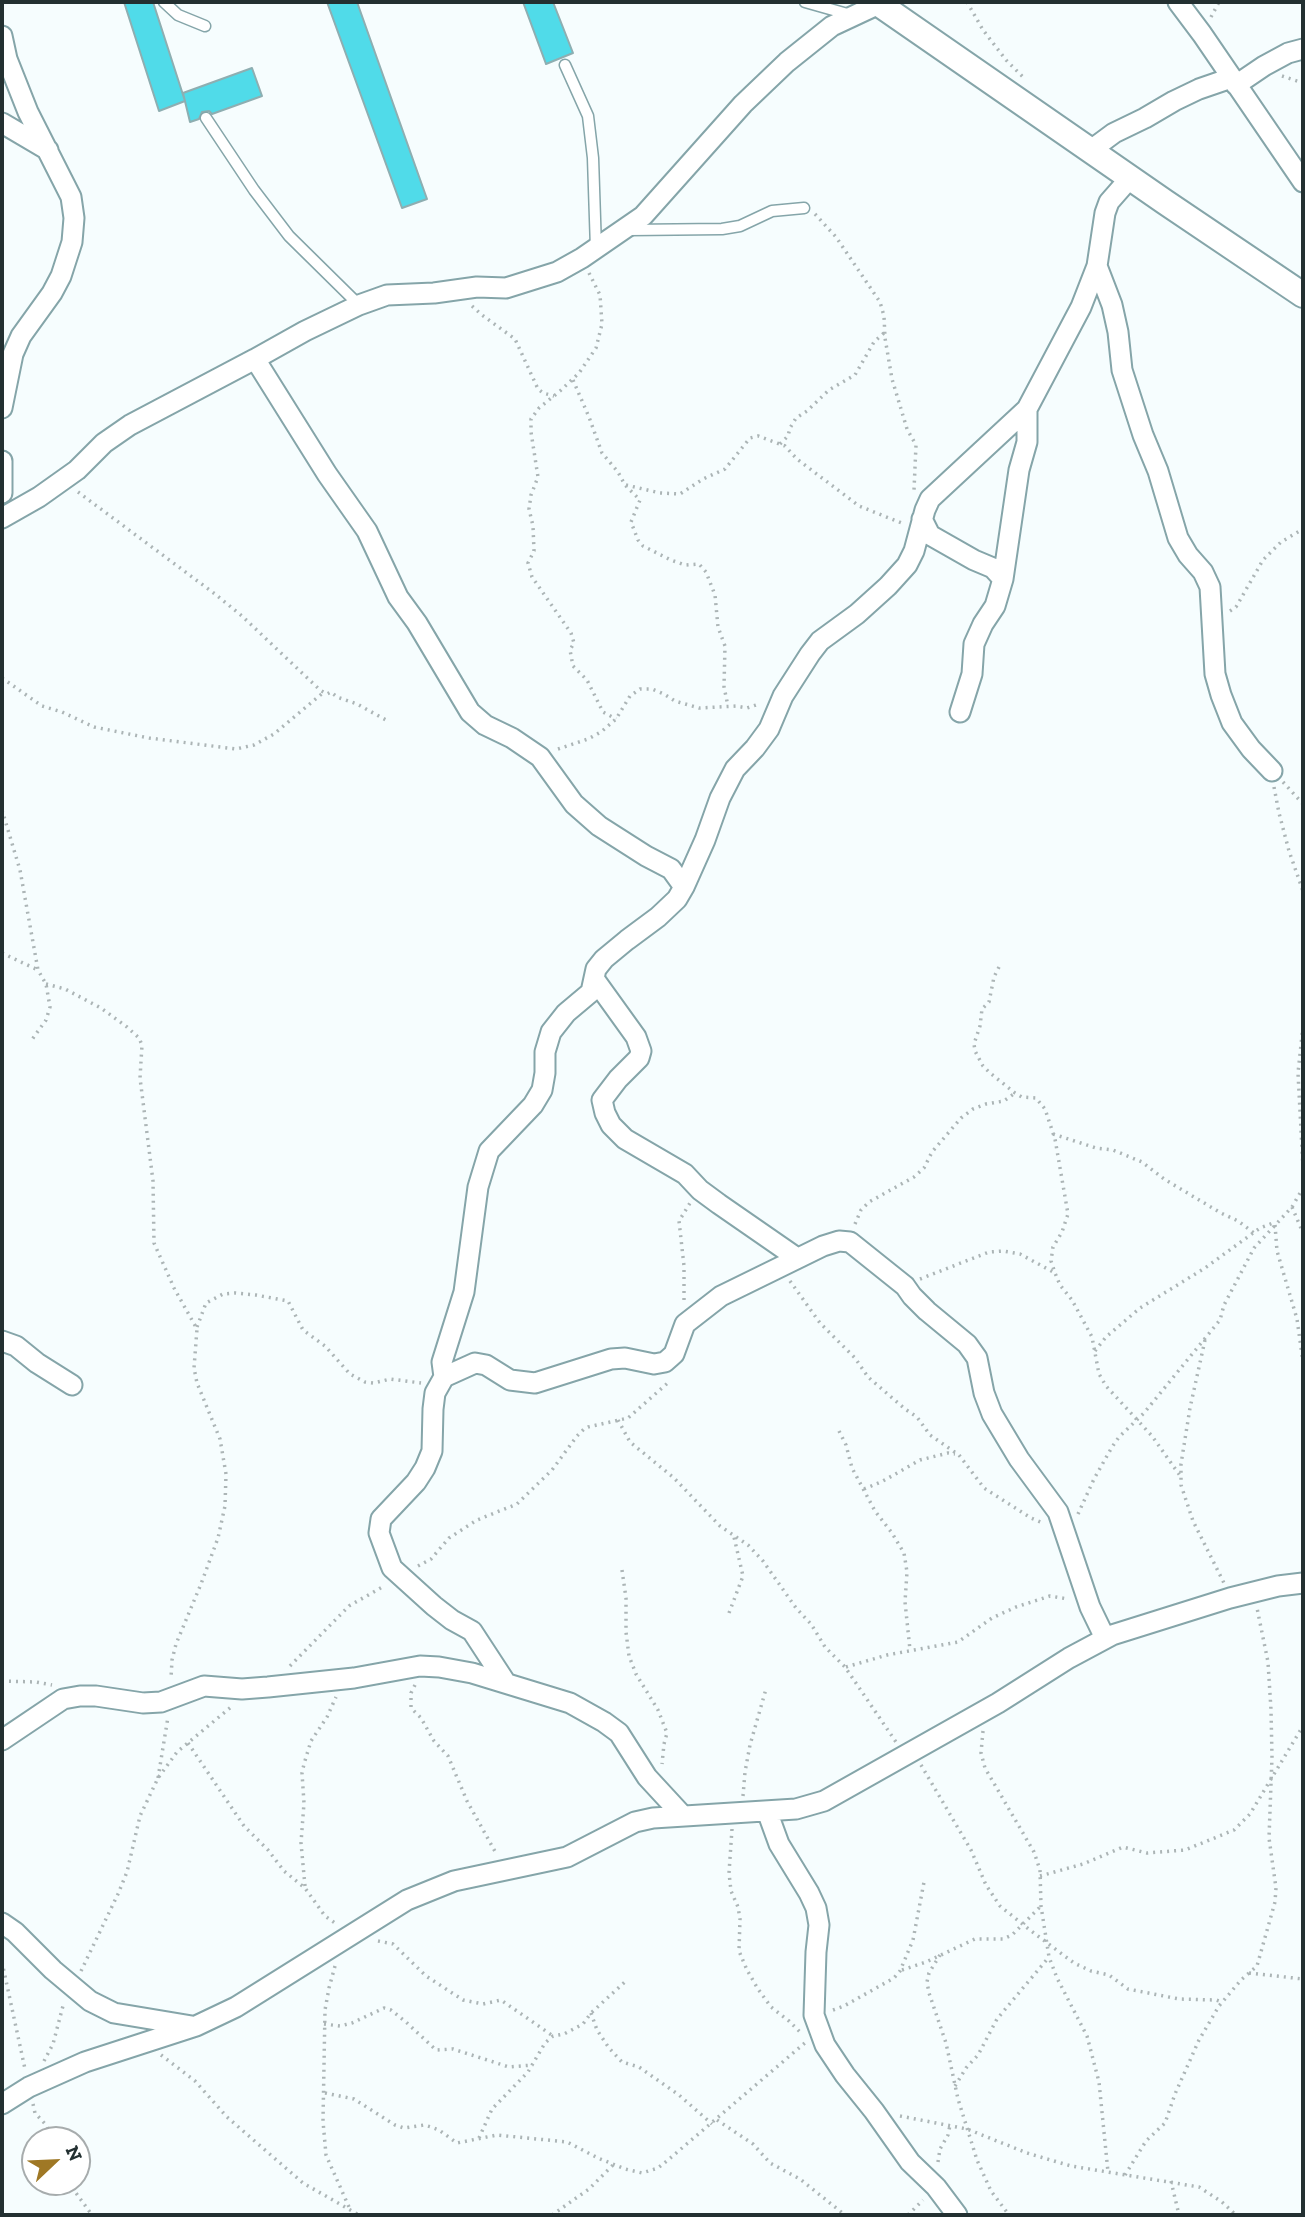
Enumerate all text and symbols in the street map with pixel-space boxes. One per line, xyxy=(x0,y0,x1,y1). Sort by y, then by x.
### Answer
north arrow xyxy=(21,2126,91,2196)
text: N xyxy=(61,2142,87,2165)

